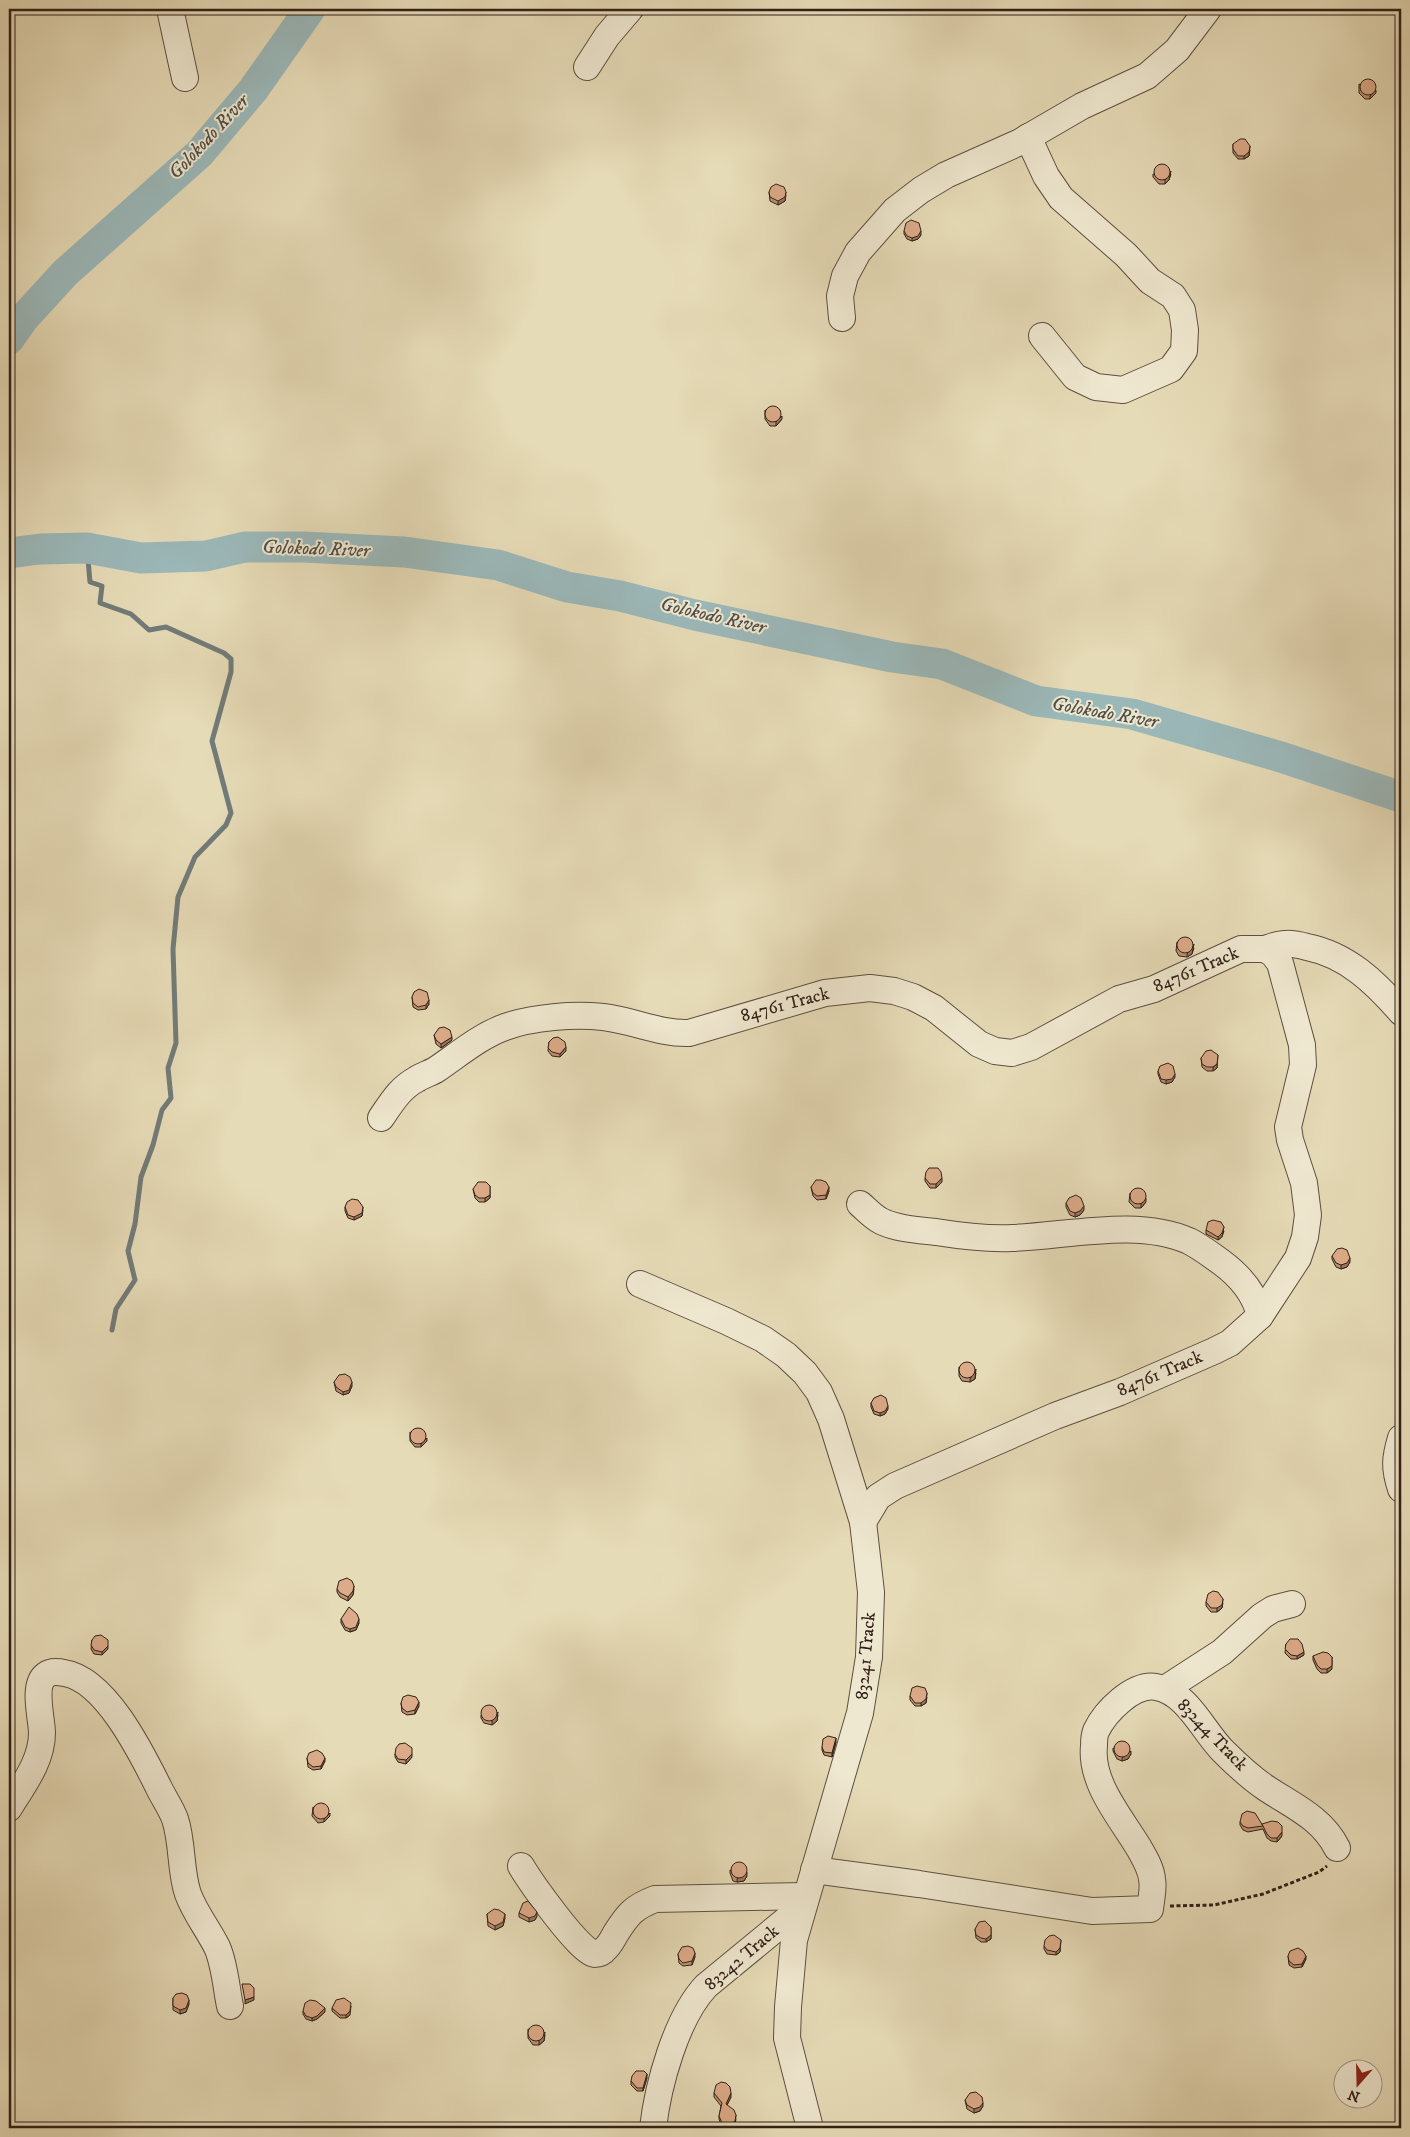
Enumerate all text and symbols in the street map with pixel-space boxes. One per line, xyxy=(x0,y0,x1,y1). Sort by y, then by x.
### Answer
water label: Golokodo River xyxy=(164,88,256,184)
water label: Golokodo River xyxy=(262,536,372,562)
water label: Golokodo River xyxy=(658,593,770,640)
water label: Golokodo River xyxy=(1050,692,1162,734)
street label: 84761 Track xyxy=(1150,942,1242,998)
street label: 84761 Track xyxy=(738,983,832,1027)
street label: 84761 Track xyxy=(1114,1346,1206,1402)
street label: 83241 Track xyxy=(851,1611,881,1701)
street label: 83244 Track xyxy=(1172,1694,1252,1776)
street label: 83242 Track xyxy=(700,1920,784,1995)
north arrow xyxy=(1332,2060,1382,2110)
text: N xyxy=(1345,2085,1362,2106)

